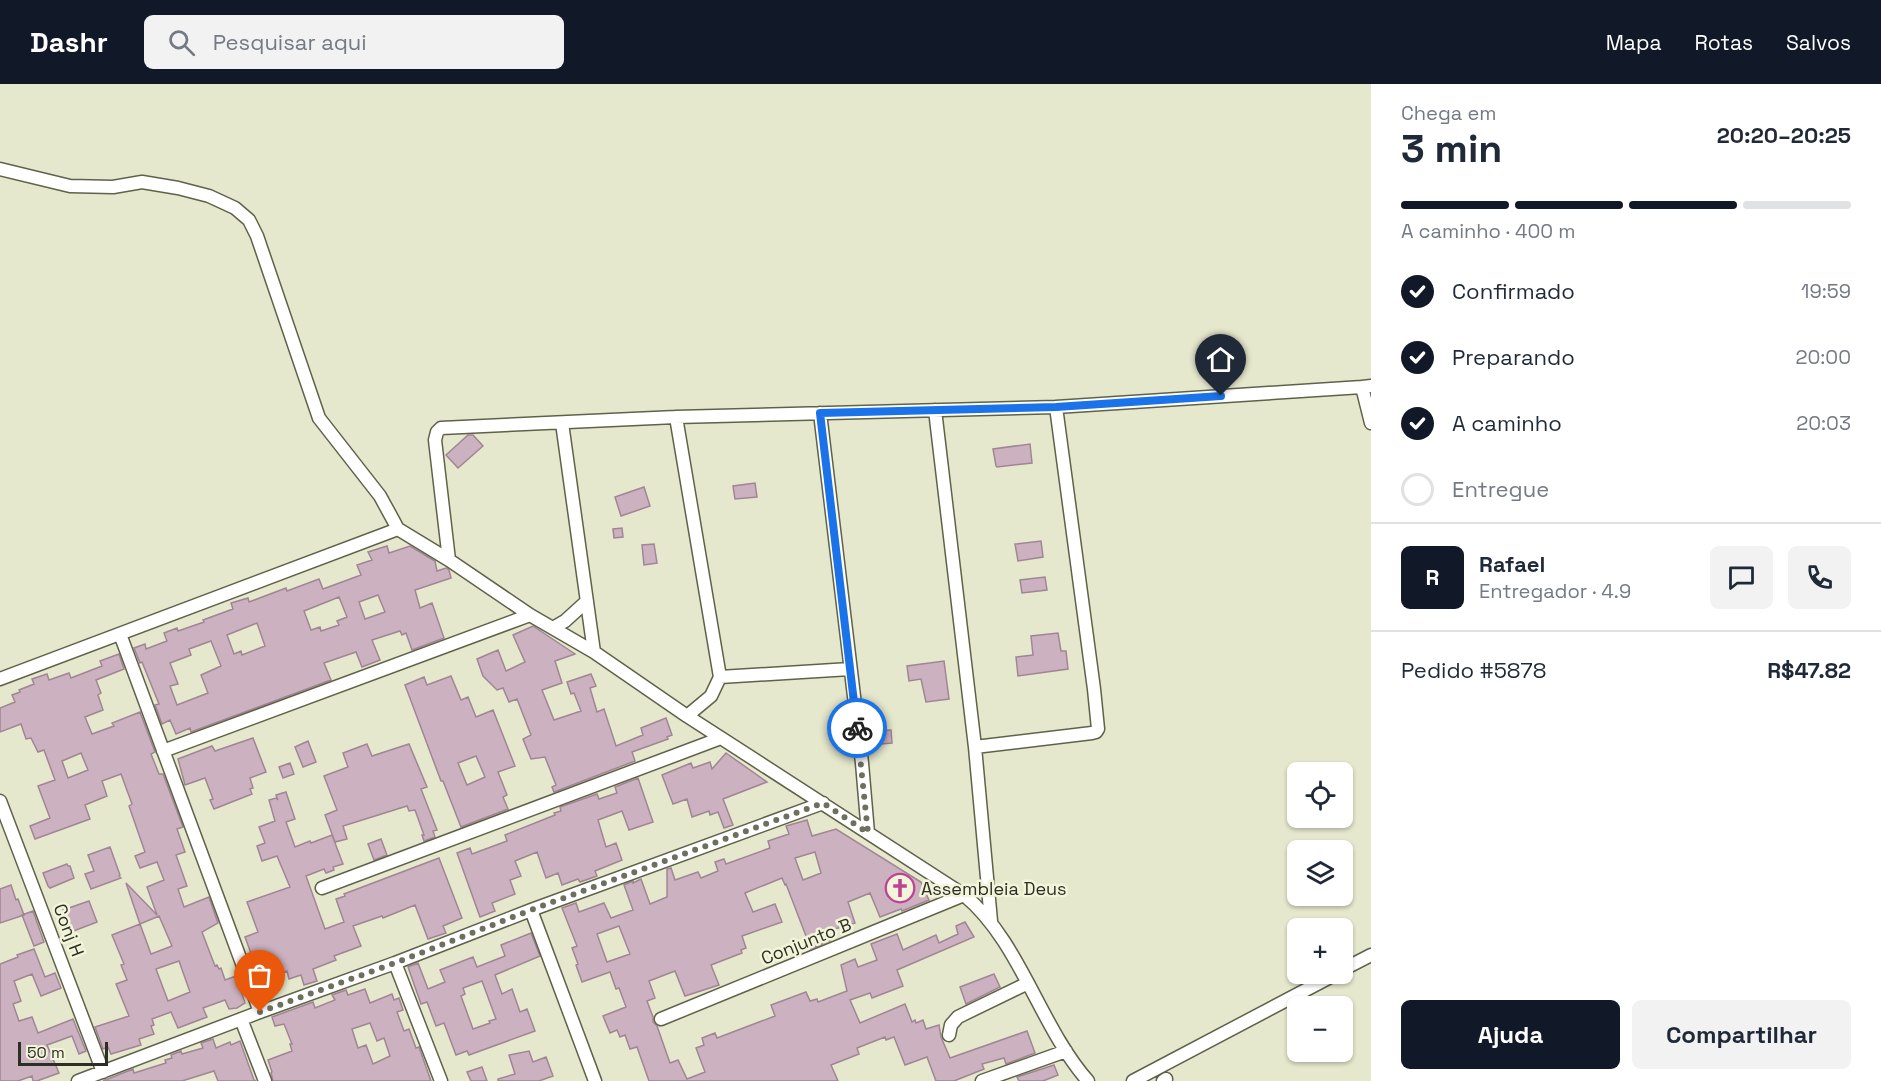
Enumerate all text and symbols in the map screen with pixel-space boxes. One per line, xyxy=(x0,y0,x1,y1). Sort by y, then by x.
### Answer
search box xyxy=(144,15,564,69)
text: Dashr xyxy=(30,24,108,60)
icon: search xyxy=(165,26,198,59)
text: Pesquisar aqui xyxy=(213,28,367,56)
text: Mapa xyxy=(1606,29,1661,56)
text: Rotas xyxy=(1694,29,1753,56)
text: Salvos xyxy=(1786,29,1851,56)
text: Chega em xyxy=(1401,100,1496,126)
text: 20:20–20:25 xyxy=(1717,121,1851,149)
text: 3 min xyxy=(1401,124,1502,173)
text: A caminho · 400 m xyxy=(1401,218,1575,244)
icon: check xyxy=(1401,275,1434,308)
text: Confirmado xyxy=(1452,277,1575,305)
text: 19:59 xyxy=(1801,278,1851,304)
pin xyxy=(1195,334,1246,396)
icon: check xyxy=(1401,341,1434,374)
icon: home xyxy=(1204,343,1237,376)
text: Preparando xyxy=(1452,343,1575,371)
text: 20:00 xyxy=(1795,344,1851,370)
icon: check xyxy=(1401,407,1434,440)
text: A caminho xyxy=(1452,409,1562,437)
text: 20:03 xyxy=(1796,410,1851,436)
text: Entregue xyxy=(1452,475,1549,503)
button: chat xyxy=(1710,546,1773,609)
button: phone xyxy=(1788,546,1851,609)
text: Rafael xyxy=(1479,550,1545,578)
text: R xyxy=(1426,563,1439,591)
text: Entregador · 4.9 xyxy=(1479,578,1631,604)
text: Pedido #5878 xyxy=(1401,656,1546,684)
text: R$47.82 xyxy=(1767,656,1851,684)
courier xyxy=(827,698,887,758)
icon: bike xyxy=(841,712,874,745)
map controls xyxy=(1287,762,1353,1062)
button: locate xyxy=(1287,762,1353,828)
button: layers xyxy=(1287,840,1353,906)
church icon: Assembleia Deus xyxy=(884,872,916,904)
place label: Assembleia Deus xyxy=(921,877,1067,900)
street label: Conj H xyxy=(48,900,90,960)
street label: Conjunto B xyxy=(757,912,855,970)
button: + xyxy=(1287,918,1353,984)
pin xyxy=(234,950,285,1012)
icon: bag xyxy=(243,959,276,992)
button: − xyxy=(1287,996,1353,1062)
button: Ajuda xyxy=(1401,1000,1620,1069)
button: Compartilhar xyxy=(1632,1000,1851,1069)
scale bar xyxy=(18,1039,108,1066)
text: 50 m xyxy=(27,1042,65,1063)

